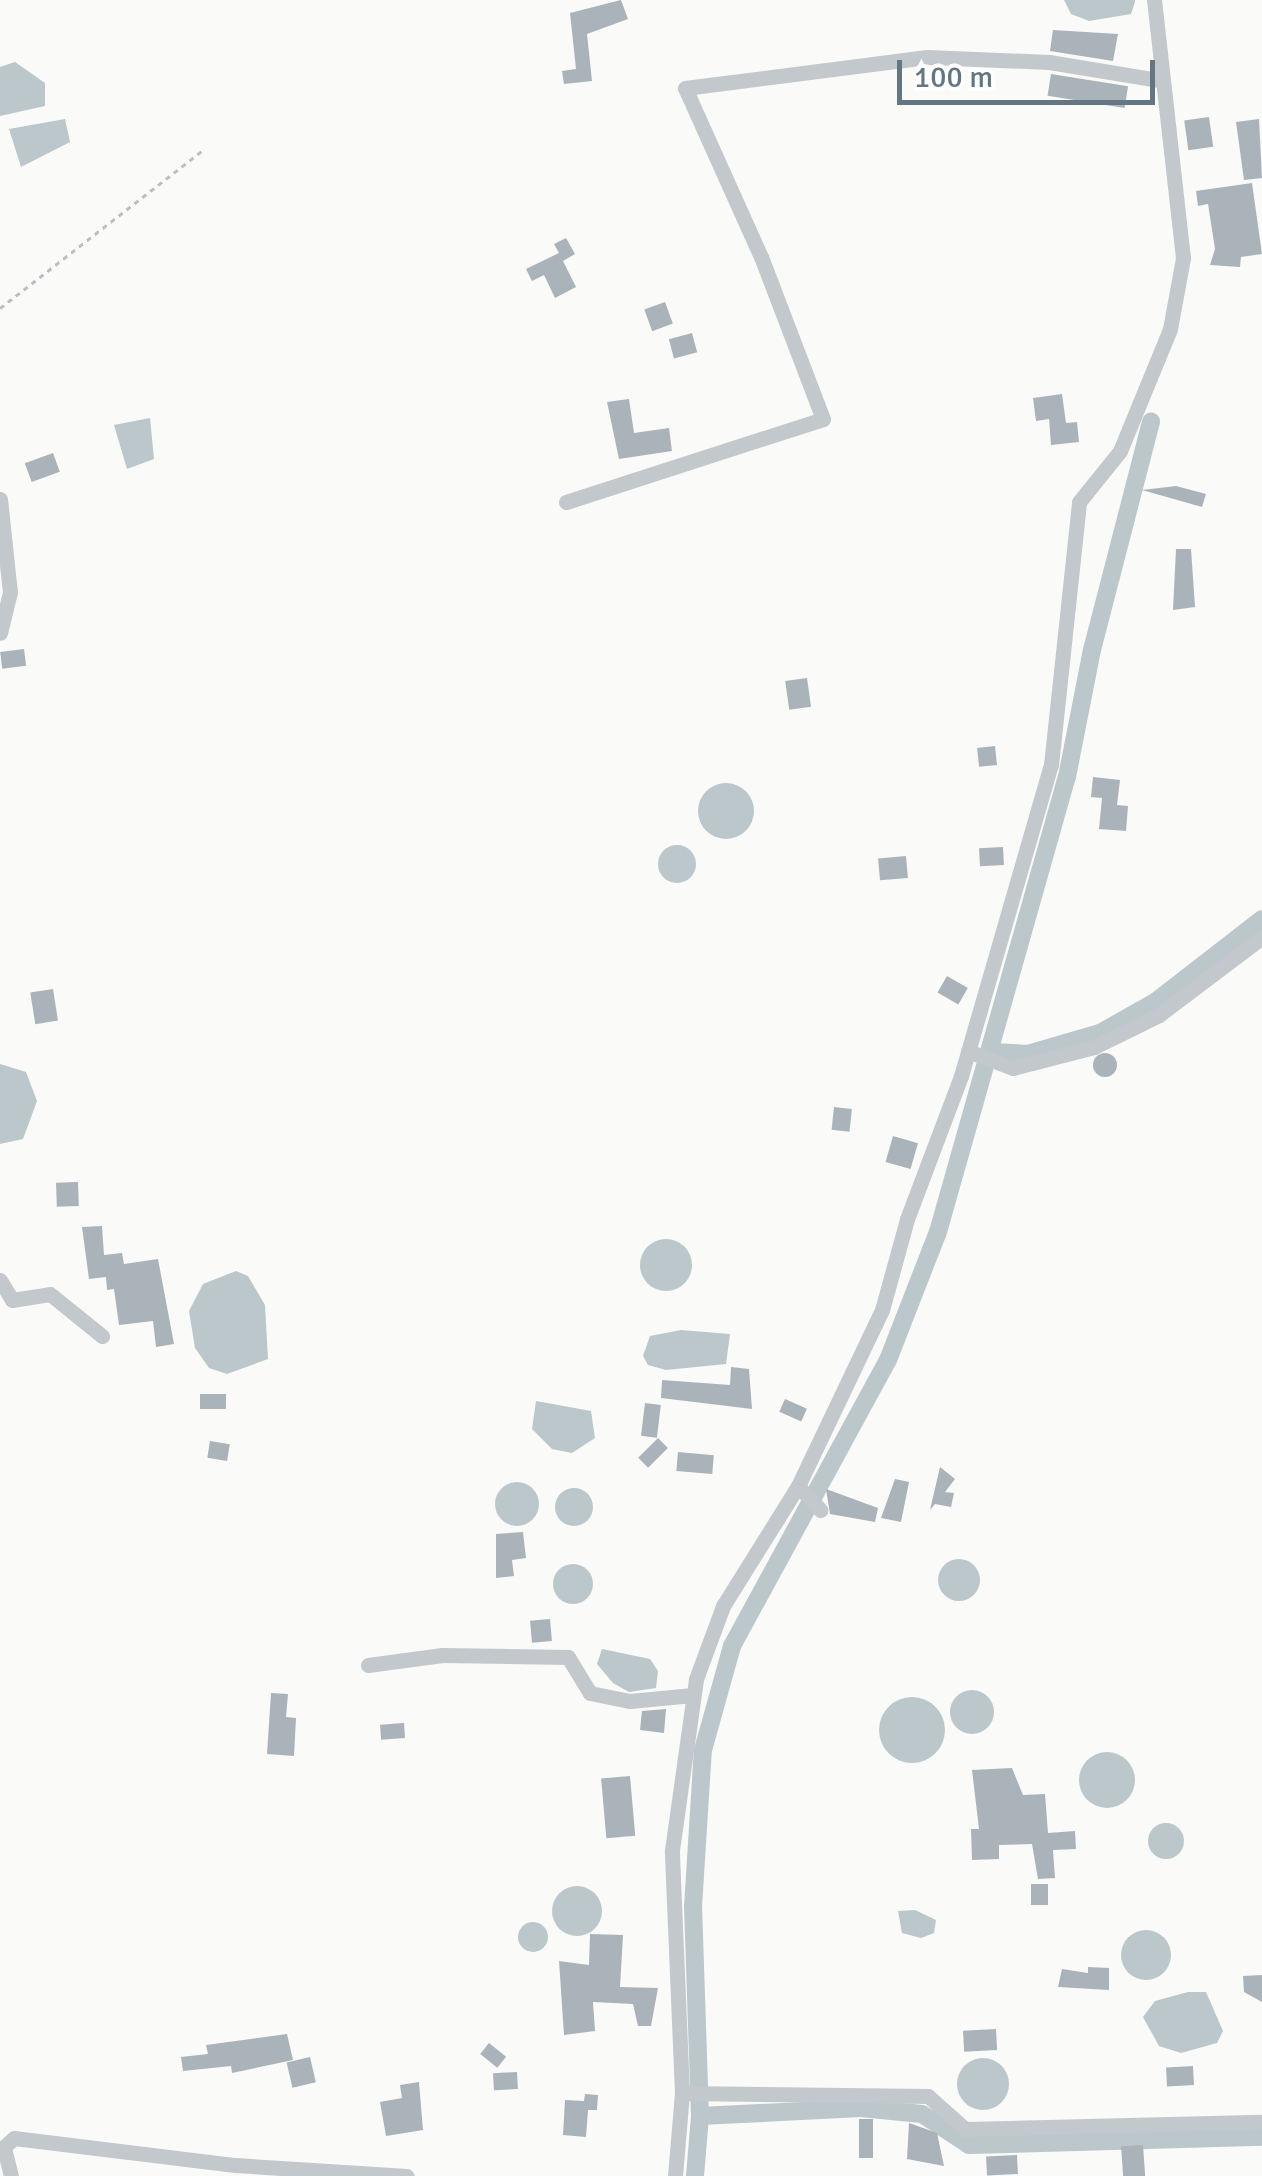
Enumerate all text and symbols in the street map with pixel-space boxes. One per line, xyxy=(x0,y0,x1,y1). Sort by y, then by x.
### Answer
scale bar xyxy=(902,40,1160,102)
text: 100 m xyxy=(914,59,993,96)

